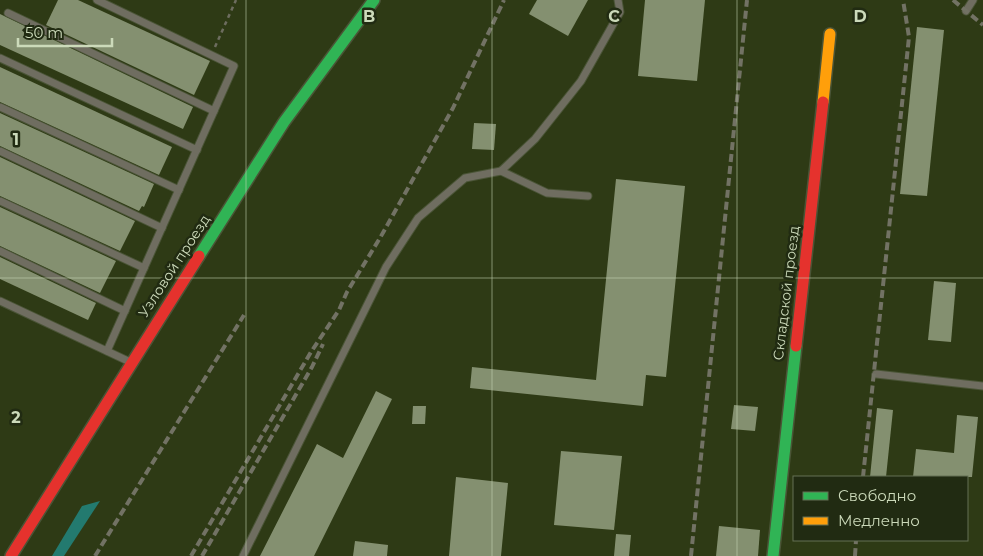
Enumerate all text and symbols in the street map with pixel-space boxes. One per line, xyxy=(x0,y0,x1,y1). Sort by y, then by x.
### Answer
text: B xyxy=(363,7,375,26)
text: C xyxy=(608,7,620,26)
text: D xyxy=(853,7,867,26)
scale bar xyxy=(18,15,111,47)
text: 50 m xyxy=(25,23,63,42)
text: 1 xyxy=(13,130,19,149)
street label: Узловой проезд xyxy=(134,211,214,321)
street label: Складской проезд xyxy=(769,225,803,361)
text: 2 xyxy=(11,408,21,427)
legend xyxy=(793,476,968,541)
text: Свободно xyxy=(838,486,916,505)
text: Медленно xyxy=(838,511,920,530)

